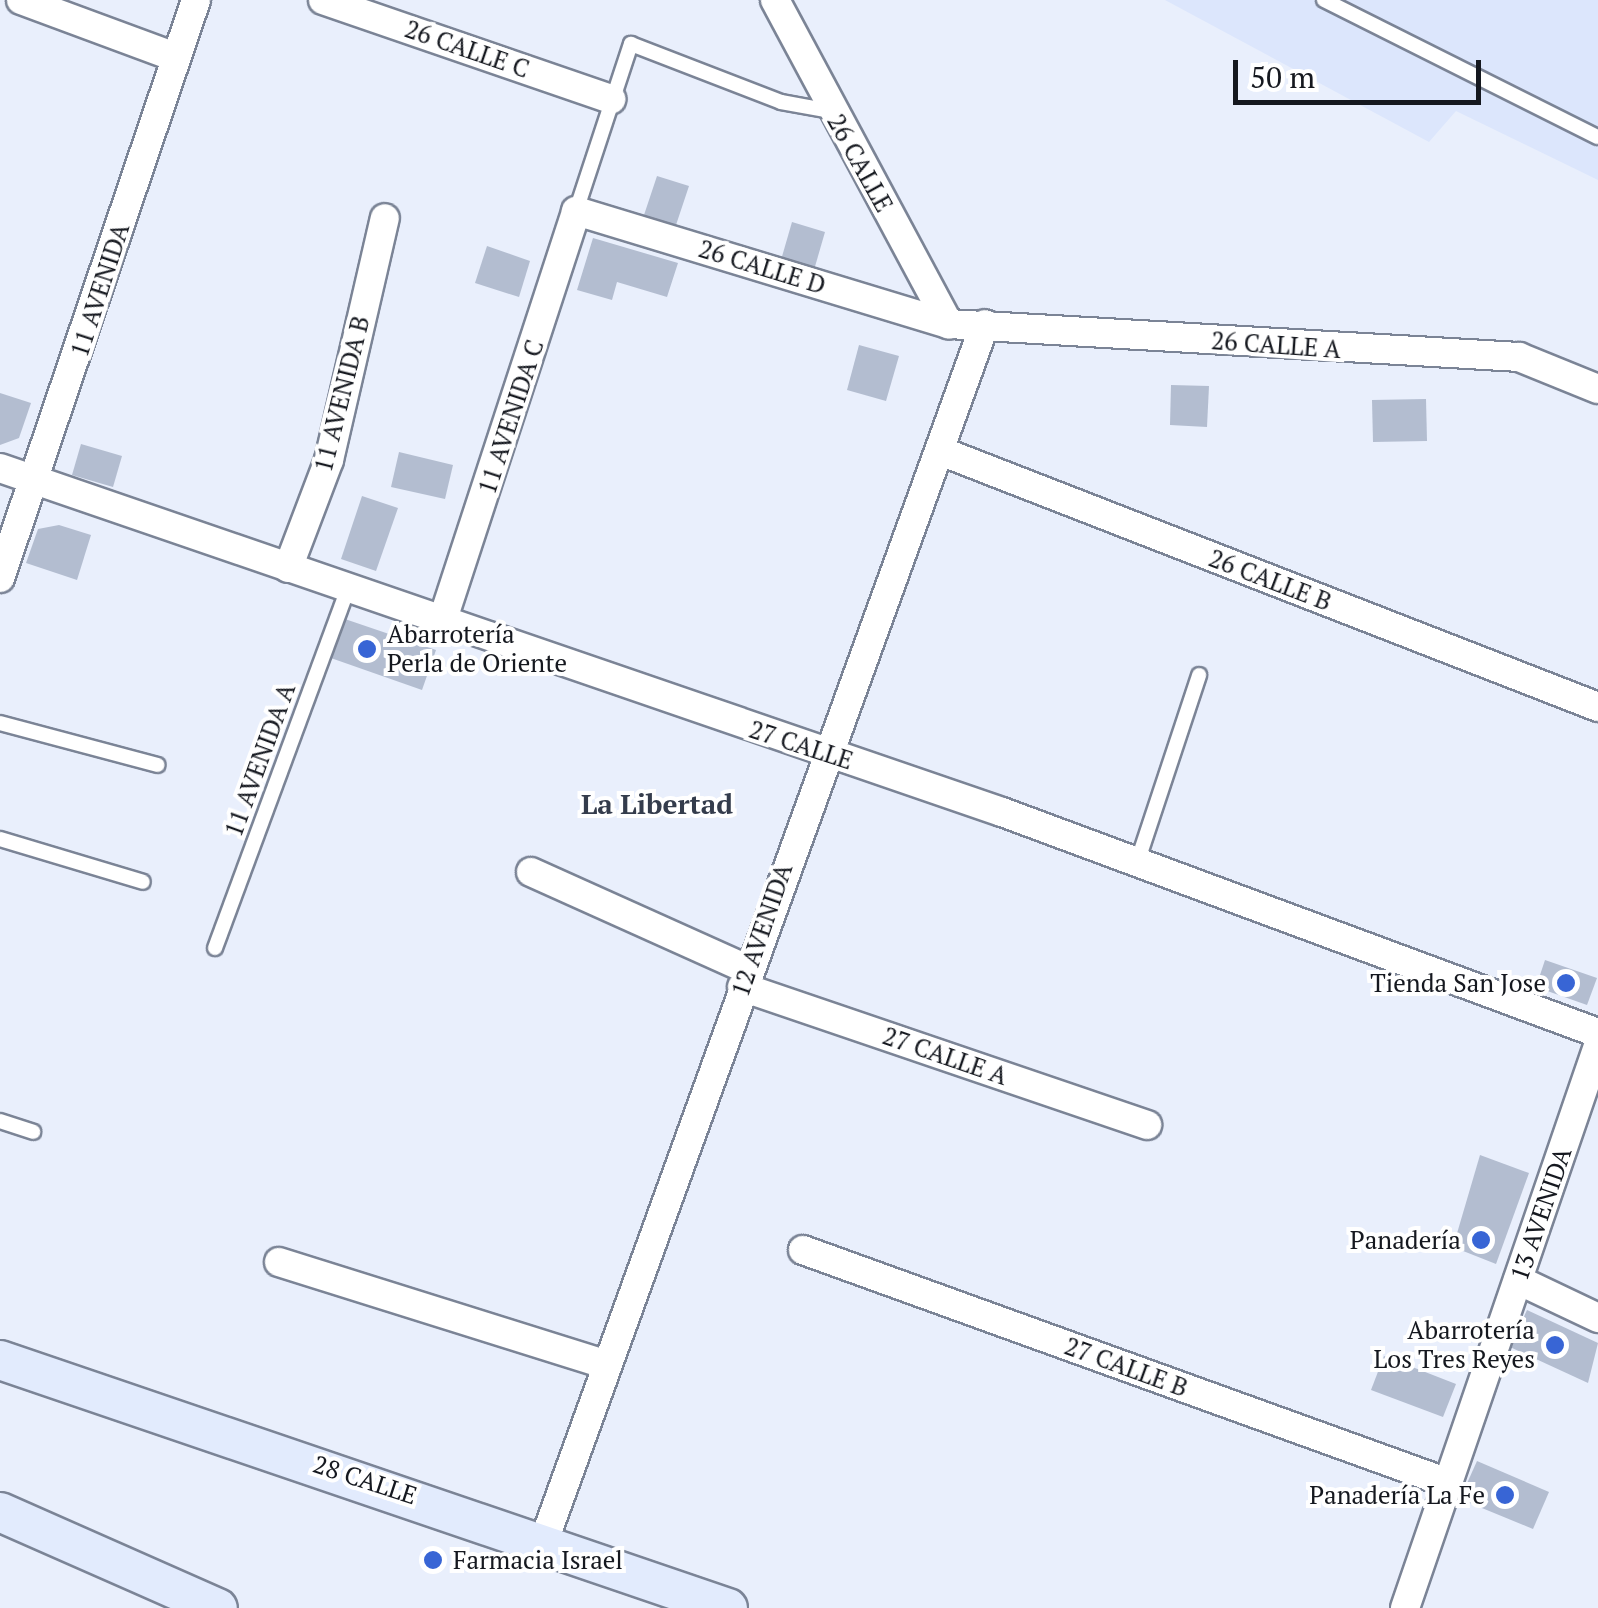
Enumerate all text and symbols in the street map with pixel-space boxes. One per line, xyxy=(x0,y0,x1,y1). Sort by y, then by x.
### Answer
street label: 26 CALLE C xyxy=(401,14,533,84)
scale bar xyxy=(1238,40,1486,102)
text: 50 m xyxy=(1250,57,1315,97)
street label: 26 CALLE xyxy=(821,109,899,217)
street label: 11 AVENIDA xyxy=(64,219,136,361)
street label: 26 CALLE D xyxy=(695,233,829,301)
street label: 11 AVENIDA B xyxy=(308,312,376,476)
street label: 26 CALLE A xyxy=(1210,325,1342,365)
street label: 11 AVENIDA C xyxy=(472,336,550,498)
street label: 26 CALLE B xyxy=(1205,543,1335,617)
place label: Abarrotería Perla de Oriente xyxy=(387,620,567,679)
marker: Abarrotería Perla de Oriente xyxy=(356,638,378,660)
street label: 11 AVENIDA A xyxy=(218,678,302,842)
street label: 27 CALLE xyxy=(745,714,857,776)
district label: La Libertad xyxy=(581,787,733,821)
street label: 12 AVENIDA xyxy=(725,859,799,1001)
place label: Tienda San Jose xyxy=(1370,968,1546,998)
marker: Tienda San Jose xyxy=(1555,972,1577,994)
street label: 27 CALLE A xyxy=(878,1021,1012,1091)
street label: 13 AVENIDA xyxy=(1504,1143,1578,1285)
place label: Panadería xyxy=(1350,1225,1461,1255)
marker: Panadería xyxy=(1470,1229,1492,1251)
place label: Abarrotería Los Tres Reyes xyxy=(1374,1316,1535,1375)
street label: 27 CALLE B xyxy=(1060,1331,1192,1403)
marker: Abarrotería Los Tres Reyes xyxy=(1544,1334,1566,1356)
street label: 28 CALLE xyxy=(309,1449,421,1511)
place label: Panadería La Fe xyxy=(1309,1480,1485,1510)
marker: Panadería La Fe xyxy=(1494,1484,1516,1506)
place label: Farmacia Israel xyxy=(453,1545,623,1575)
marker: Farmacia Israel xyxy=(422,1549,444,1571)

